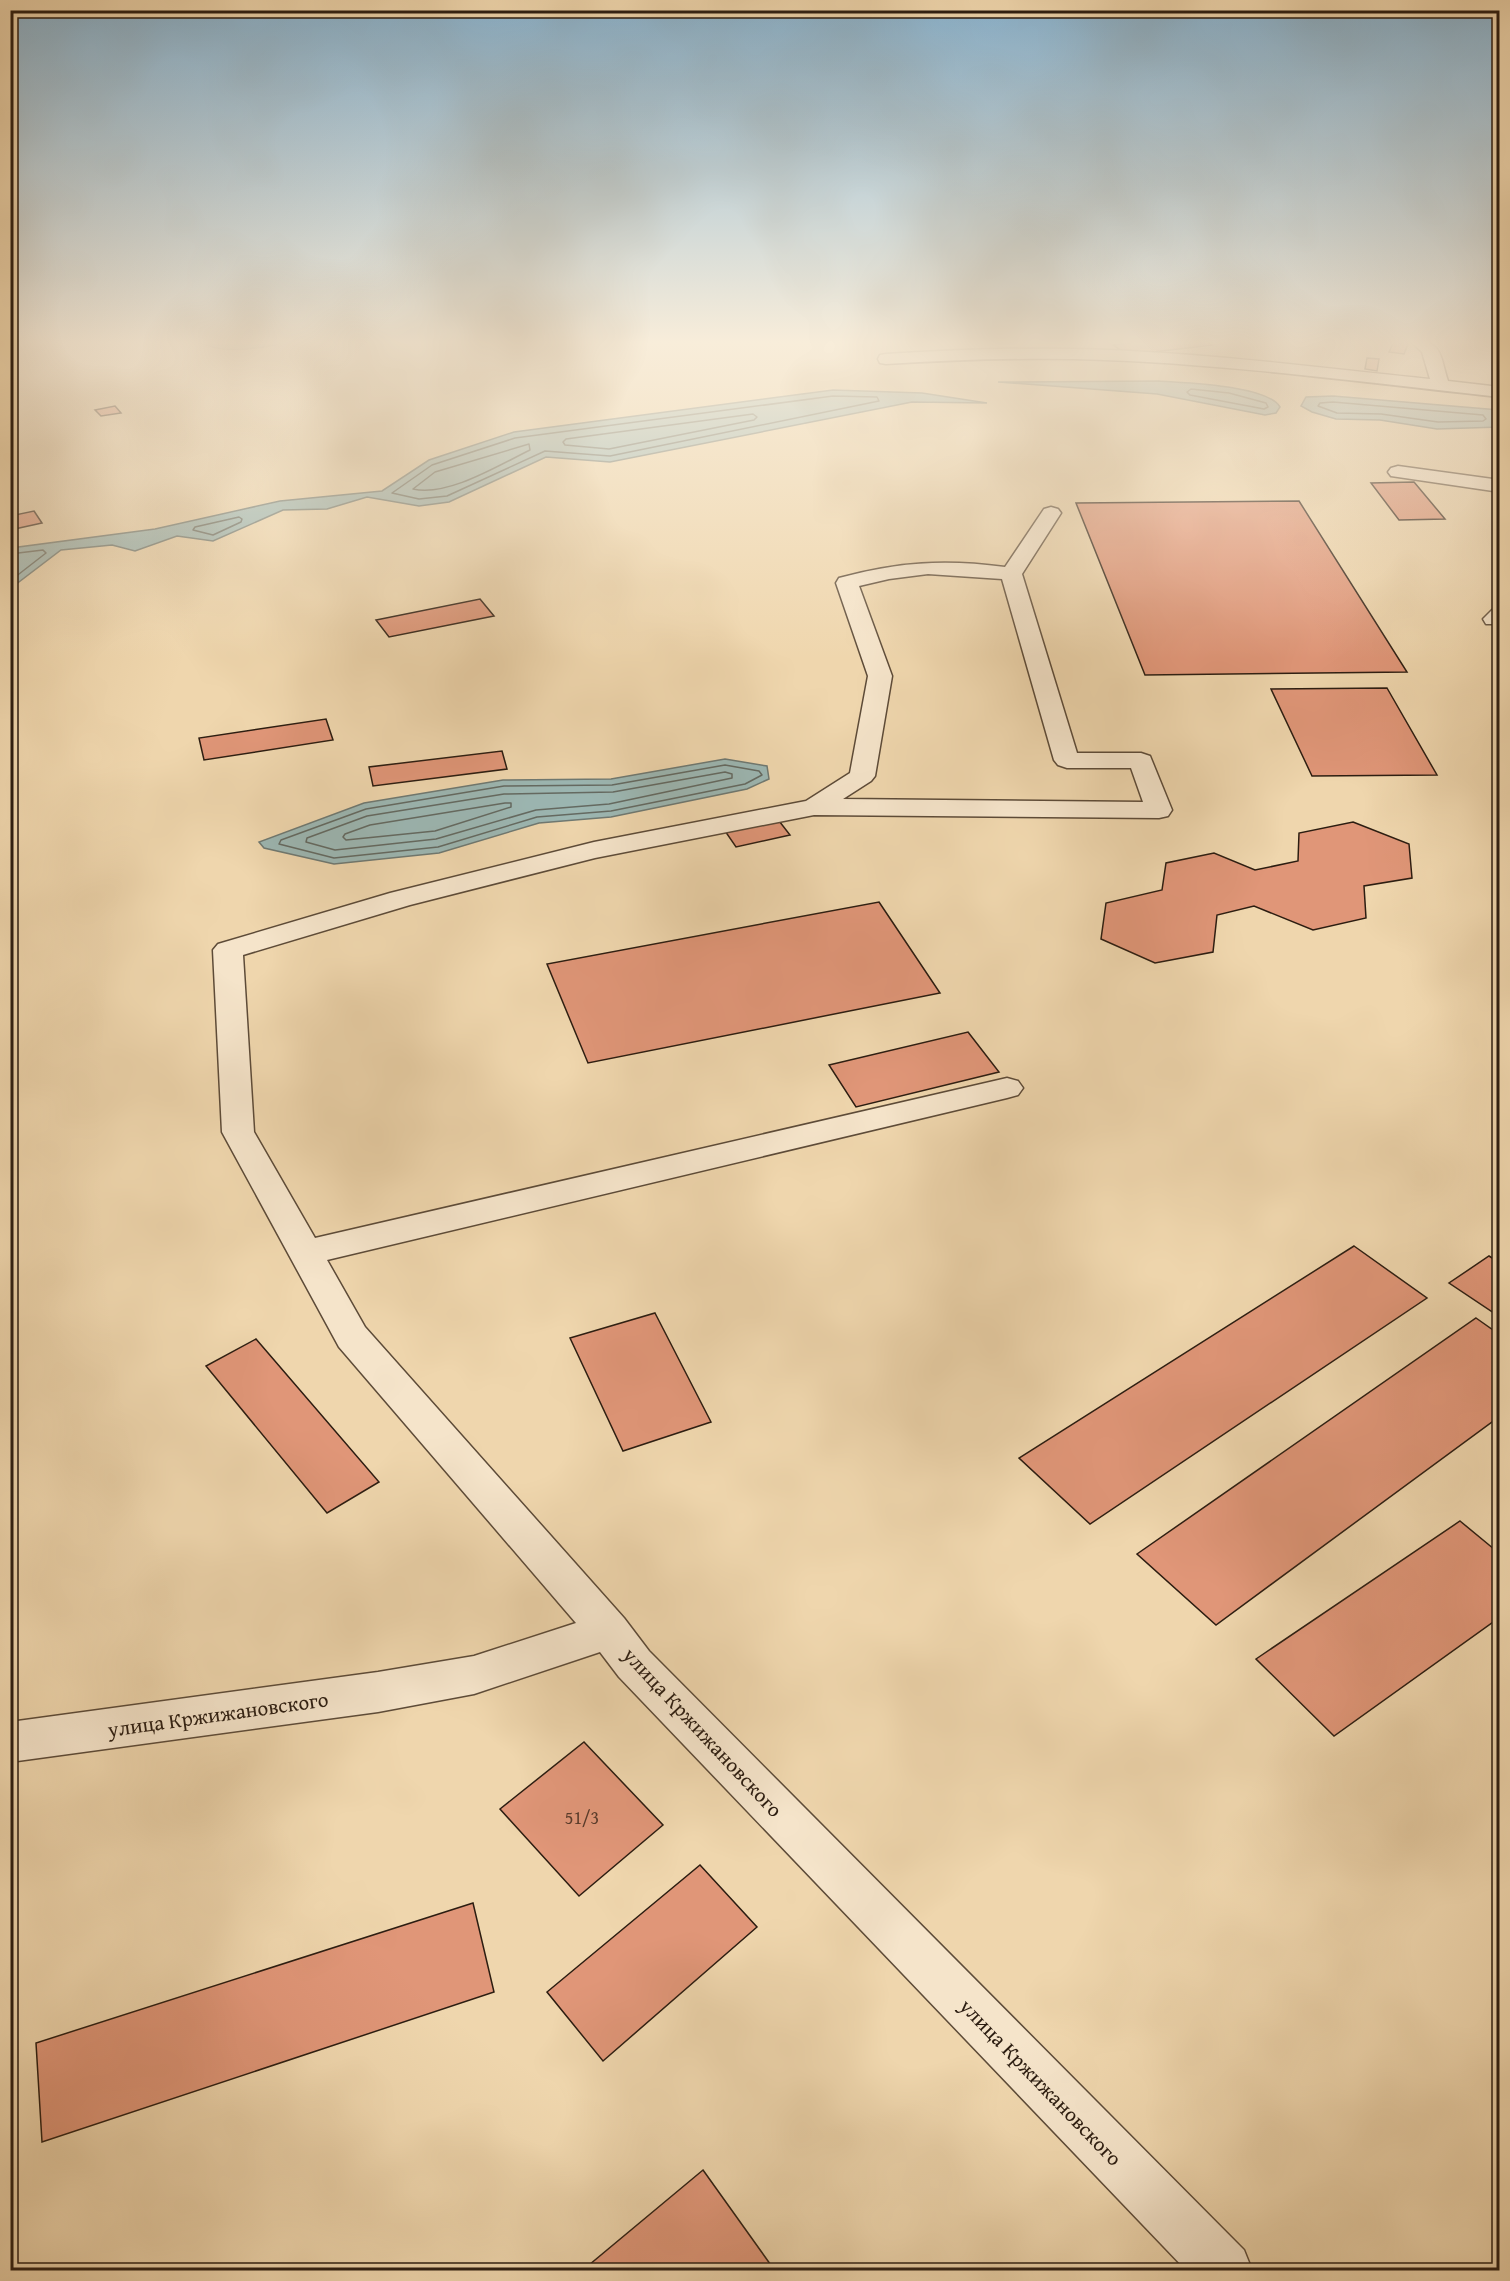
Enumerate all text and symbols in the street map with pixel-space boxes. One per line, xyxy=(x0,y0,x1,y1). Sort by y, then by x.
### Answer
street label: улица Кржижановского xyxy=(615,1639,790,1824)
street label: улица Кржижановского xyxy=(105,1683,330,1745)
house number: 51/3 xyxy=(565,1804,599,1831)
street label: улица Кржижановского xyxy=(952,1990,1129,2173)

